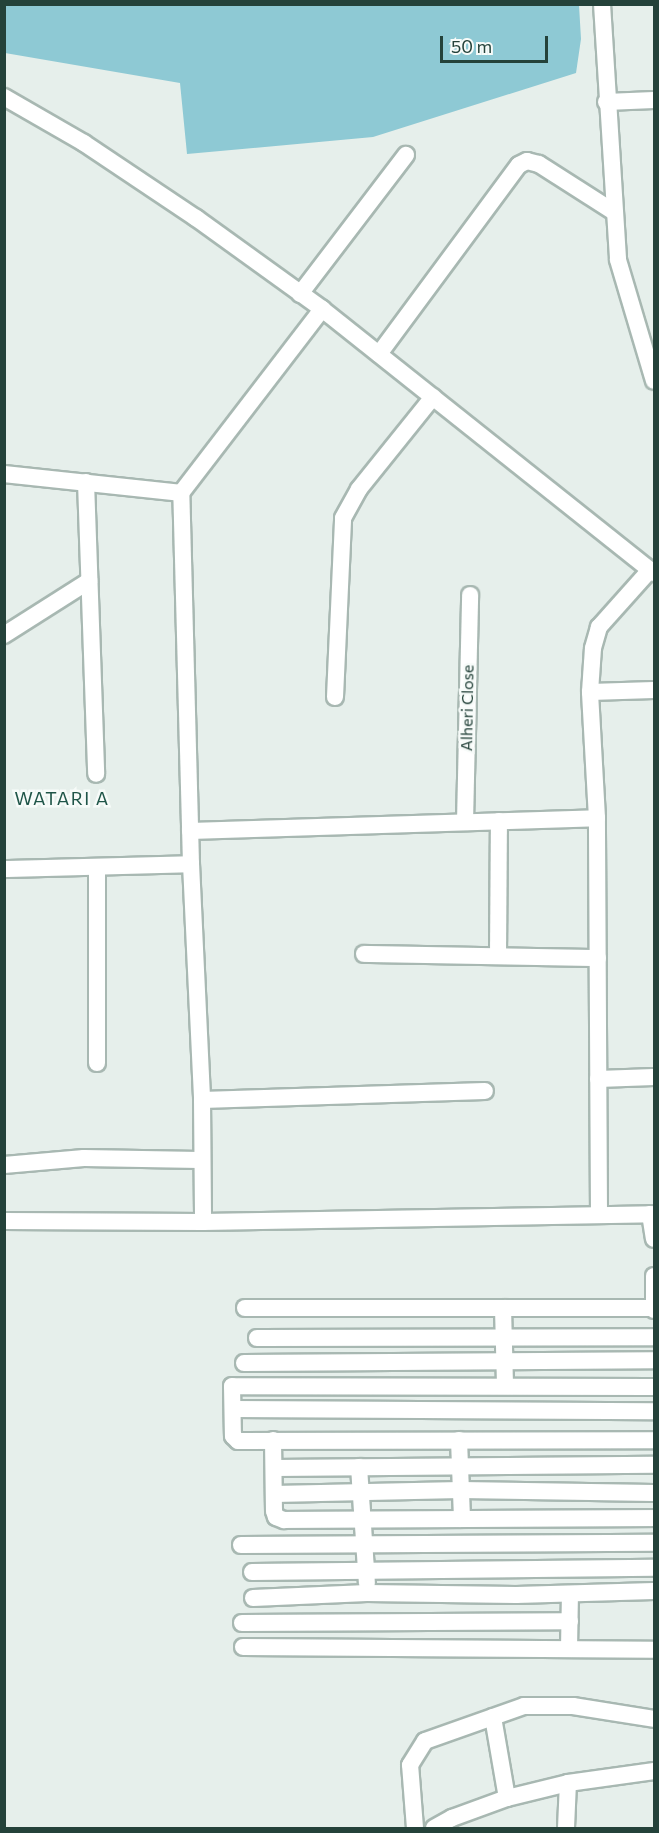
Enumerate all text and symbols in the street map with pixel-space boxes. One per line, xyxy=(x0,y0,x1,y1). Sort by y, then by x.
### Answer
scale bar xyxy=(443,24,551,62)
text: 50 m xyxy=(451,35,492,57)
street label: Alheri Close xyxy=(457,665,477,751)
district label: WATARI A xyxy=(14,787,110,809)

